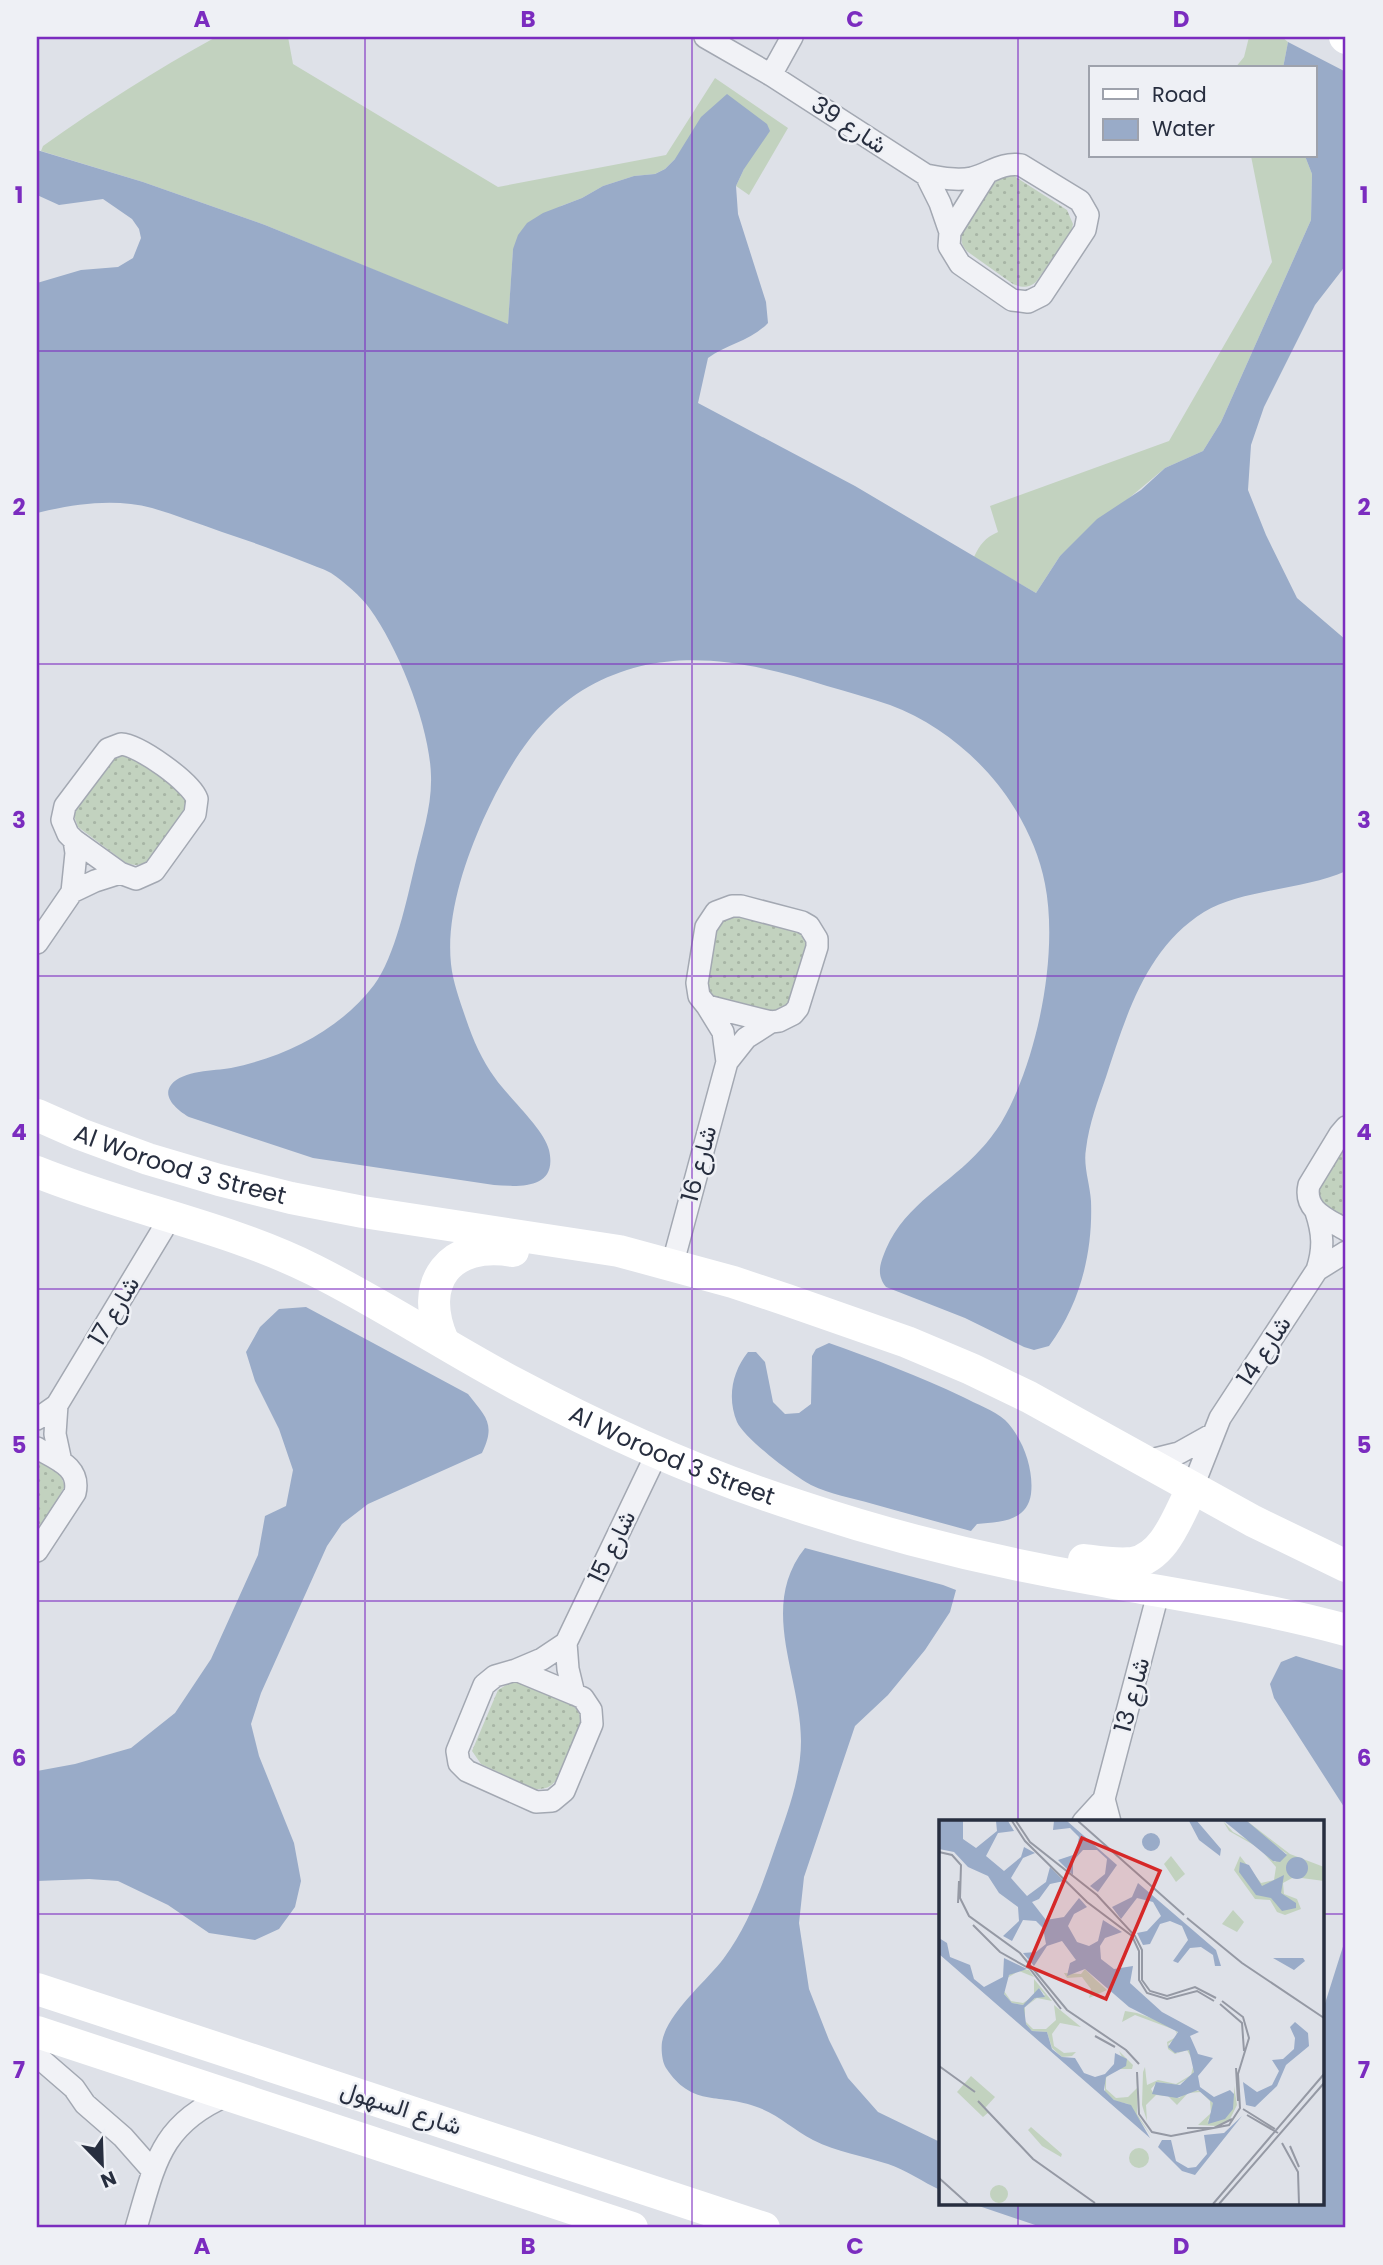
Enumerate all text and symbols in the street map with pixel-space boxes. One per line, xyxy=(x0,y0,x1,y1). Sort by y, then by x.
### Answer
text: A xyxy=(194,3,211,35)
text: B xyxy=(520,3,536,35)
text: C xyxy=(846,3,864,35)
text: D xyxy=(1173,3,1189,35)
legend xyxy=(1089,66,1316,158)
text: Road xyxy=(1152,80,1207,109)
street label: شارع 39 xyxy=(805,88,893,161)
text: Water xyxy=(1152,114,1215,143)
text: 1 xyxy=(15,179,23,211)
text: 1 xyxy=(1360,179,1368,211)
text: 2 xyxy=(12,491,26,523)
text: 2 xyxy=(1357,491,1371,523)
text: 3 xyxy=(12,804,26,836)
text: 3 xyxy=(1357,804,1371,836)
text: 4 xyxy=(11,1116,27,1148)
street label: Al Worood 3 Street xyxy=(70,1116,290,1212)
text: 4 xyxy=(1356,1116,1372,1148)
street label: شارع 16 xyxy=(673,1122,724,1206)
street label: شارع 17 xyxy=(80,1270,147,1352)
street label: شارع 14 xyxy=(1229,1309,1299,1392)
street label: Al Worood 3 Street xyxy=(564,1397,780,1513)
text: 5 xyxy=(12,1429,26,1461)
text: 5 xyxy=(1357,1429,1371,1461)
street label: شارع 15 xyxy=(580,1505,643,1589)
street label: شارع 13 xyxy=(1106,1654,1157,1736)
text: 6 xyxy=(12,1742,26,1774)
text: 6 xyxy=(1357,1742,1371,1774)
inset map xyxy=(939,1820,1324,2206)
text: 7 xyxy=(13,2054,25,2086)
text: 7 xyxy=(1358,2054,1370,2086)
street label: شارع السهول xyxy=(336,2072,466,2143)
north arrow xyxy=(66,2128,136,2198)
text: N xyxy=(97,2164,120,2194)
text: A xyxy=(194,2230,211,2262)
text: B xyxy=(520,2230,536,2262)
text: C xyxy=(846,2230,864,2262)
text: D xyxy=(1173,2230,1189,2262)

